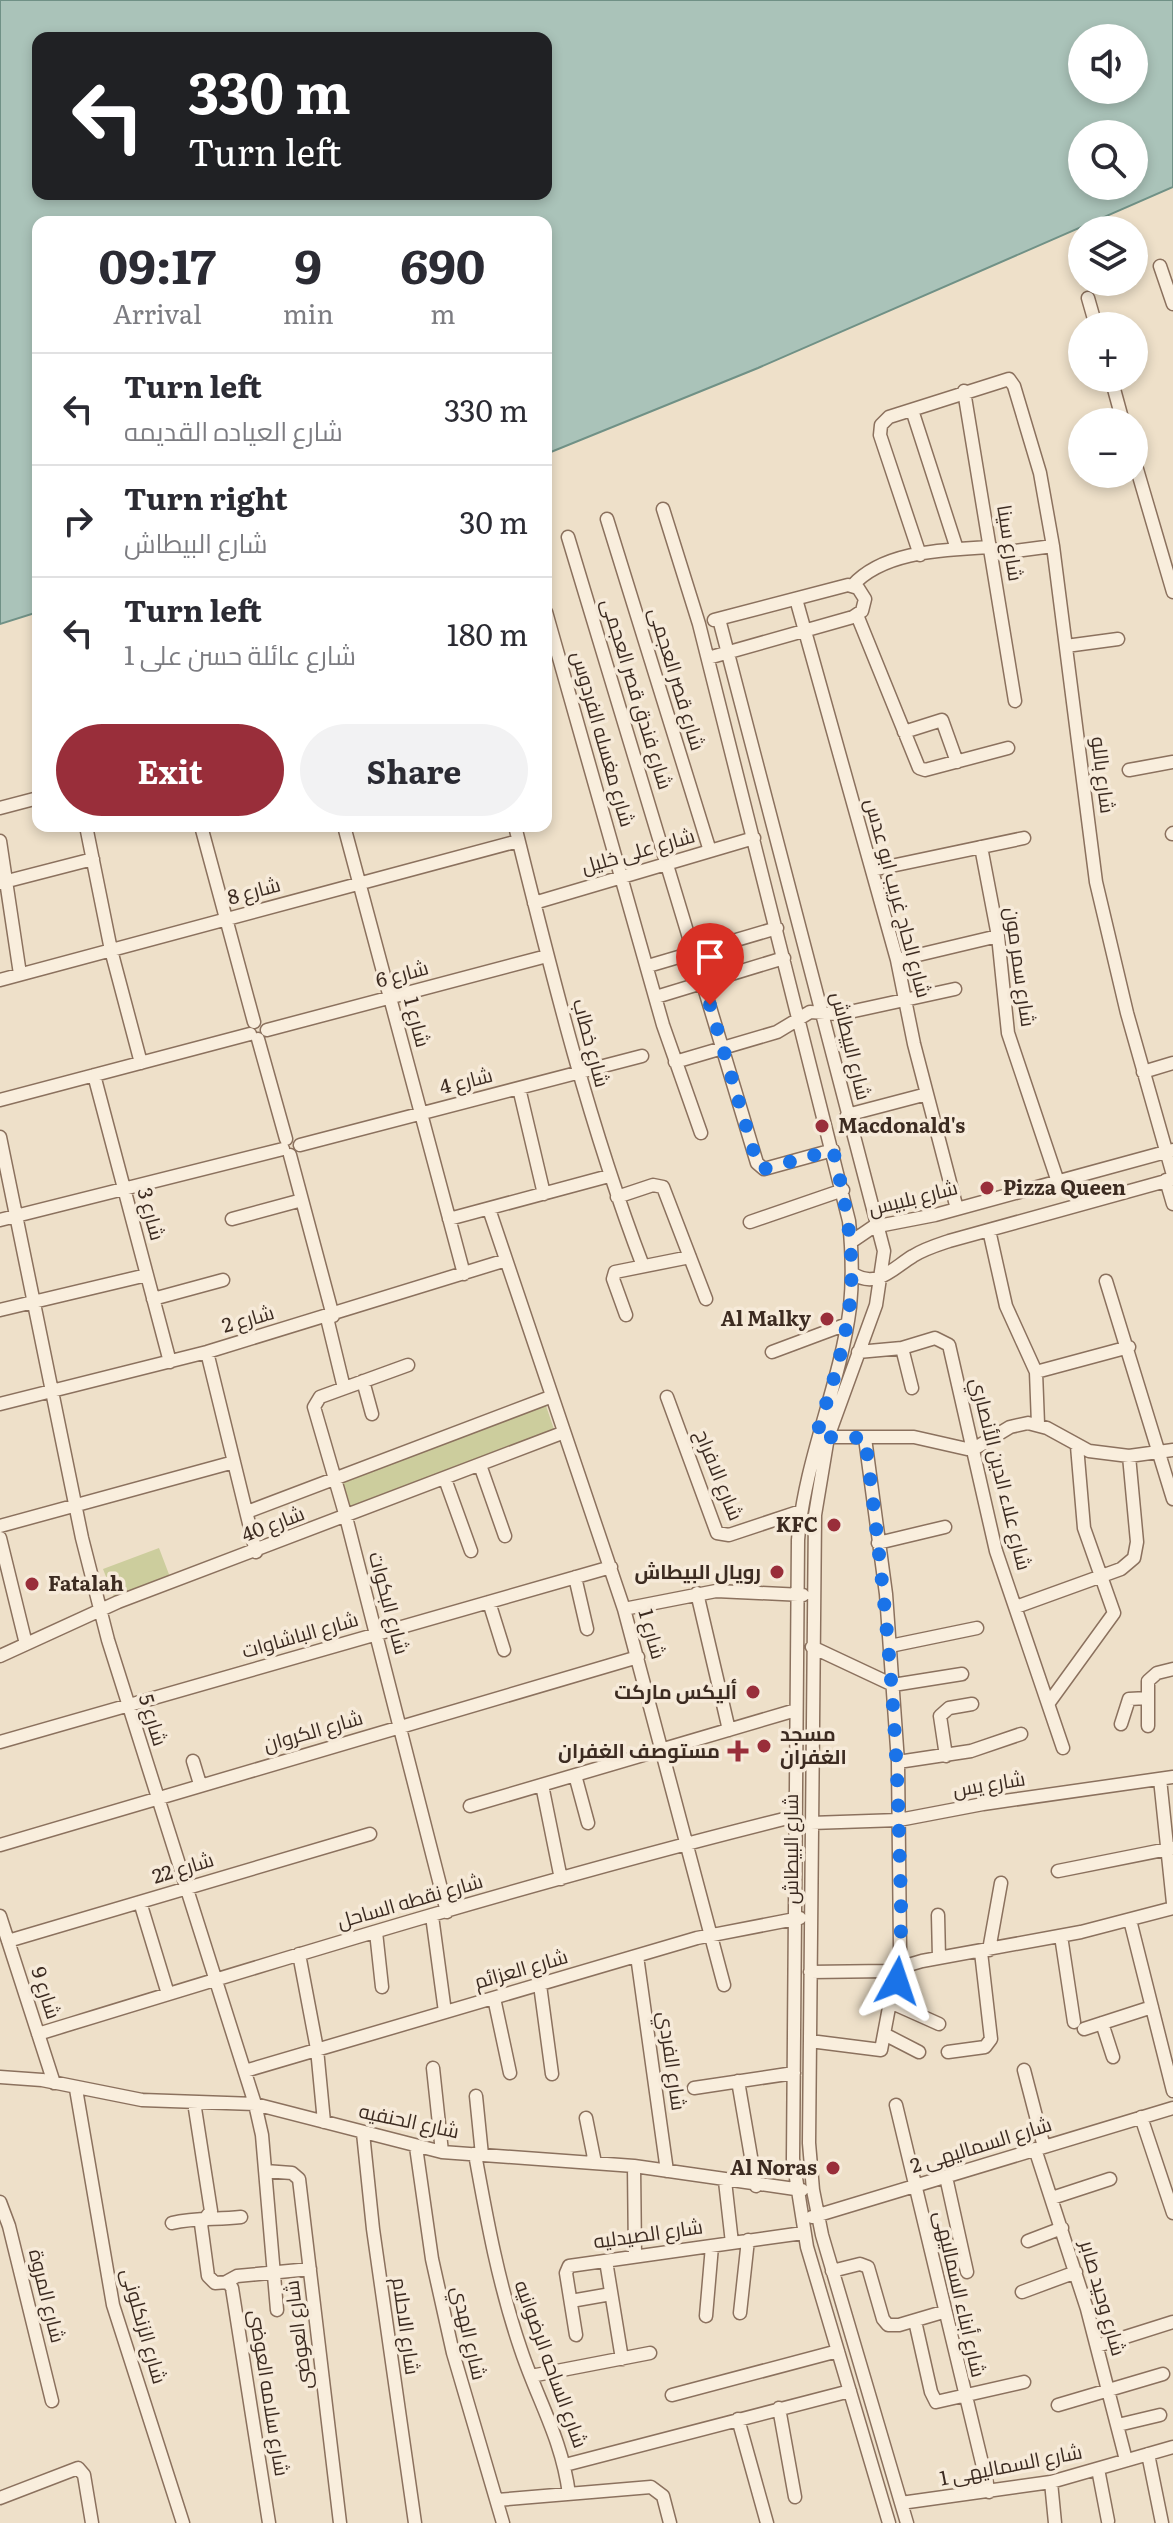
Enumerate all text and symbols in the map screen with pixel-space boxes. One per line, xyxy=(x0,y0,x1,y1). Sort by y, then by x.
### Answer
map controls xyxy=(1068,24,1148,488)
button: sound xyxy=(1068,24,1148,104)
text: 330 m xyxy=(188,48,351,131)
icon: left xyxy=(56,64,160,168)
button: search xyxy=(1068,120,1148,200)
text: Turn left xyxy=(188,124,342,177)
button: layers xyxy=(1068,216,1148,296)
text: 09:17 xyxy=(99,228,216,299)
text: 9 xyxy=(294,228,322,299)
text: 690 xyxy=(400,228,485,299)
text: Arrival xyxy=(113,293,202,332)
text: min xyxy=(283,293,334,332)
text: m xyxy=(430,293,455,332)
button: + xyxy=(1068,312,1148,392)
text: Turn left xyxy=(124,363,262,407)
icon: left xyxy=(56,387,100,431)
text: 330 m xyxy=(444,387,528,431)
button: − xyxy=(1068,408,1148,488)
text: شارع العياده القديمه xyxy=(124,410,343,449)
text: Turn right xyxy=(124,475,288,519)
icon: right xyxy=(56,499,100,543)
text: 30 m xyxy=(459,499,528,543)
street label: شارع سينا xyxy=(990,502,1033,583)
text: شارع البيطاش xyxy=(124,522,268,561)
text: Turn left xyxy=(124,587,262,631)
street label: شارع فندق قصر العجمى xyxy=(595,594,682,793)
street label: شارع قصر العجمى xyxy=(642,603,715,754)
icon: left xyxy=(56,611,100,655)
text: 180 m xyxy=(447,611,528,655)
text: شارع عائلة حسن على 1 xyxy=(124,634,356,673)
street label: شارع مغسله الفردوس xyxy=(565,647,644,830)
button: Exit xyxy=(56,724,284,816)
button: Share xyxy=(300,724,528,816)
street label: شارع باللو xyxy=(1084,735,1125,815)
street label: شارع الحاج غريب ابو عدس xyxy=(858,794,941,1001)
street label: شارع على خليل xyxy=(577,819,698,881)
street label: شارع 8 xyxy=(224,868,284,911)
street label: شارع سمر مون xyxy=(998,905,1045,1029)
pin xyxy=(676,923,744,1005)
icon: arrive xyxy=(688,935,732,979)
street label: شارع 6 xyxy=(372,951,431,994)
street label: شارع البيطاش xyxy=(824,988,881,1103)
street label: شارع 1 xyxy=(397,993,440,1050)
street label: شارع خطاب xyxy=(566,995,619,1090)
street label: شارع 4 xyxy=(436,1058,495,1101)
place label: Macdonald's xyxy=(838,1109,965,1139)
marker: Macdonald's xyxy=(813,1117,831,1135)
street label: شارع بلبيس xyxy=(865,1171,960,1223)
place label: Pizza Queen xyxy=(1003,1171,1126,1201)
marker: Pizza Queen xyxy=(978,1179,996,1197)
street label: شارع 3 xyxy=(131,1184,174,1244)
street label: شارع 2 xyxy=(218,1295,277,1340)
place label: Al Malky xyxy=(721,1302,812,1332)
marker: Al Malky xyxy=(818,1310,836,1328)
street label: شارع علاء الدين الأنصاري xyxy=(962,1374,1041,1574)
street label: شارع الافراح xyxy=(688,1424,753,1525)
street label: شارع 40 xyxy=(236,1496,309,1549)
place label: KFC xyxy=(776,1508,818,1538)
marker: KFC xyxy=(825,1516,843,1534)
street label: شارع البكوات xyxy=(362,1548,419,1658)
place label: رويال البيطاش xyxy=(635,1555,761,1585)
marker: رويال البيطاش xyxy=(768,1563,786,1581)
place label: Fatalah xyxy=(48,1567,124,1597)
marker: Fatalah xyxy=(23,1575,41,1593)
street label: شارع الباشاوات xyxy=(238,1602,361,1665)
street label: شارع 1 xyxy=(632,1605,675,1662)
place label: أليكس ماركت xyxy=(614,1675,737,1705)
marker: أليكس ماركت xyxy=(744,1683,762,1701)
street label: شارع 5 xyxy=(132,1690,177,1749)
street label: شارع الكروان xyxy=(259,1701,366,1759)
place label: مسجد الغفران xyxy=(780,1717,847,1770)
place label: مستوصف الغفران xyxy=(558,1734,720,1764)
marker: مسجد الغفران xyxy=(755,1737,773,1755)
marker: مستوصف الغفران xyxy=(727,1740,749,1762)
street label: شارع يس xyxy=(950,1761,1027,1804)
street label: شارع البيطاش xyxy=(774,1794,805,1904)
street label: شارع 22 xyxy=(148,1843,217,1891)
street label: شارع نقطه الساحل xyxy=(333,1864,486,1935)
street label: شارع العزائم xyxy=(470,1939,571,1996)
position arrow xyxy=(855,1939,939,2023)
street label: شارع 9 xyxy=(24,1962,70,2023)
street label: شارع الفردي xyxy=(649,2009,696,2113)
street label: شارع الحنفيه xyxy=(356,2094,462,2145)
street label: شارع السماليهى 2 xyxy=(906,2107,1055,2180)
place label: Al Noras xyxy=(730,2151,817,2181)
marker: Al Noras xyxy=(824,2159,842,2177)
street label: شارع أبناء السماليهى xyxy=(927,2207,996,2380)
street label: شارع الصيدليه xyxy=(591,2209,705,2256)
street label: شارع وحيد صابر xyxy=(1073,2235,1136,2359)
street label: شارع المروة xyxy=(22,2245,75,2346)
street label: شارع الزنكلونى xyxy=(114,2264,177,2387)
street label: شارع الاحلام xyxy=(385,2275,430,2376)
street label: شارع الساحه الرضوانيه xyxy=(508,2275,597,2452)
street label: شارع العوضى xyxy=(274,2279,319,2392)
street label: شارع الهدي xyxy=(443,2283,496,2383)
street label: شارع سلامه العوضى xyxy=(242,2307,299,2478)
street label: شارع السماليهى 1 xyxy=(937,2435,1085,2493)

